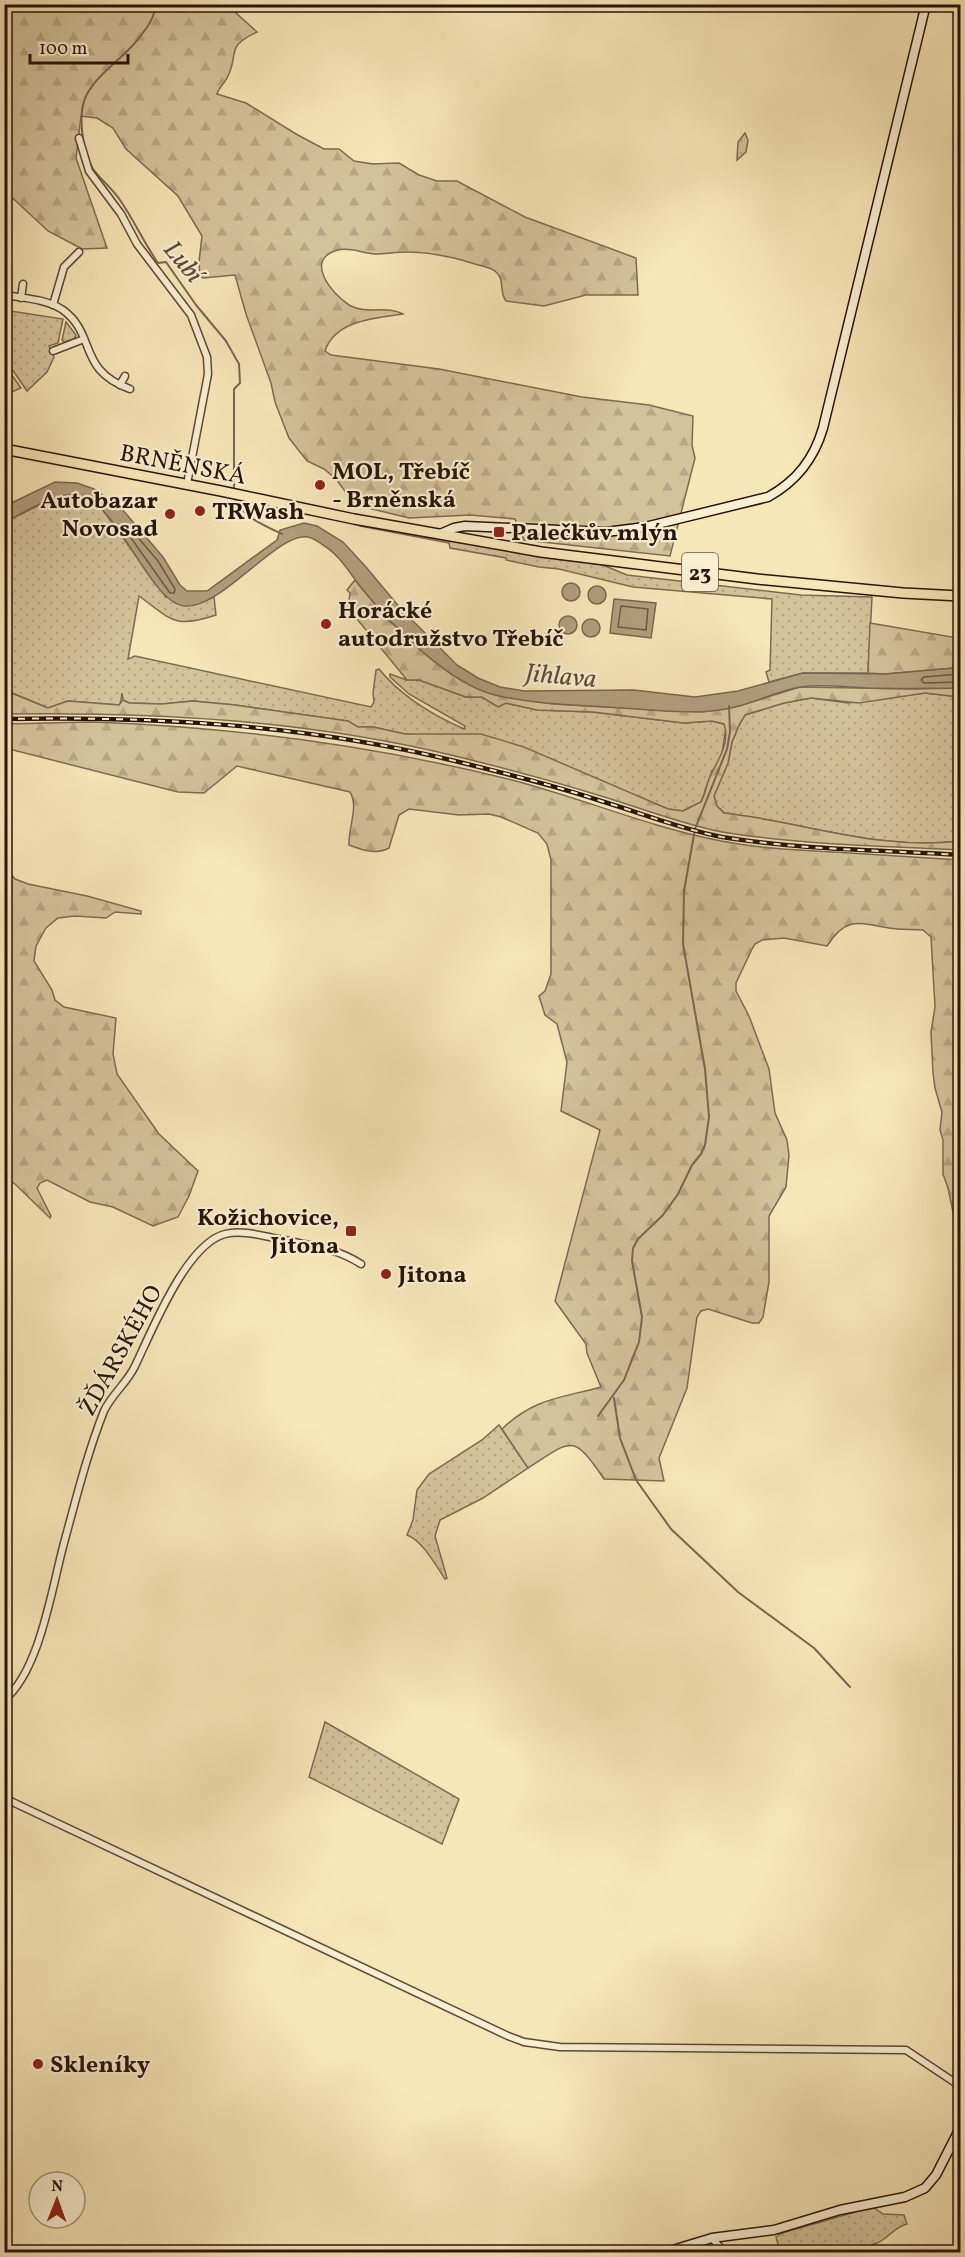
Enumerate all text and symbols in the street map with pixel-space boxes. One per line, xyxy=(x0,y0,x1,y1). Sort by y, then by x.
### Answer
scale bar xyxy=(30,27,128,65)
text: 100 m xyxy=(39,37,88,62)
water label: Lubí xyxy=(154,233,212,293)
street label: BRNĚNSKÁ xyxy=(117,437,249,495)
place label: MOL, Třebíč - Brněnská xyxy=(332,456,470,518)
marker: MOL, Třebíč - Brněnská xyxy=(313,478,327,492)
place label: Autobazar Novosad xyxy=(40,485,158,547)
place label: TRWash xyxy=(212,496,304,530)
marker: TRWash xyxy=(193,504,207,518)
marker: Autobazar Novosad xyxy=(163,507,177,521)
place label: Palečkův mlýn xyxy=(511,517,678,551)
marker: Palečkův mlýn xyxy=(492,525,506,539)
road number: 23 xyxy=(682,553,718,591)
place label: Horácké autodružstvo Třebíč xyxy=(338,595,564,657)
marker: Horácké autodružstvo Třebíč xyxy=(319,617,333,631)
water label: Jihlava xyxy=(521,656,598,698)
place label: Kožichovice, Jitona xyxy=(197,1202,339,1264)
marker: Kožichovice, Jitona xyxy=(344,1224,358,1238)
place label: Jitona xyxy=(397,1259,467,1293)
marker: Jitona xyxy=(379,1267,393,1281)
street label: ŽĎÁRSKÉHO xyxy=(72,1279,172,1423)
place label: Skleníky xyxy=(50,2049,151,2083)
marker: Skleníky xyxy=(31,2057,45,2071)
north arrow xyxy=(27,2170,87,2230)
text: N xyxy=(51,2176,64,2198)

